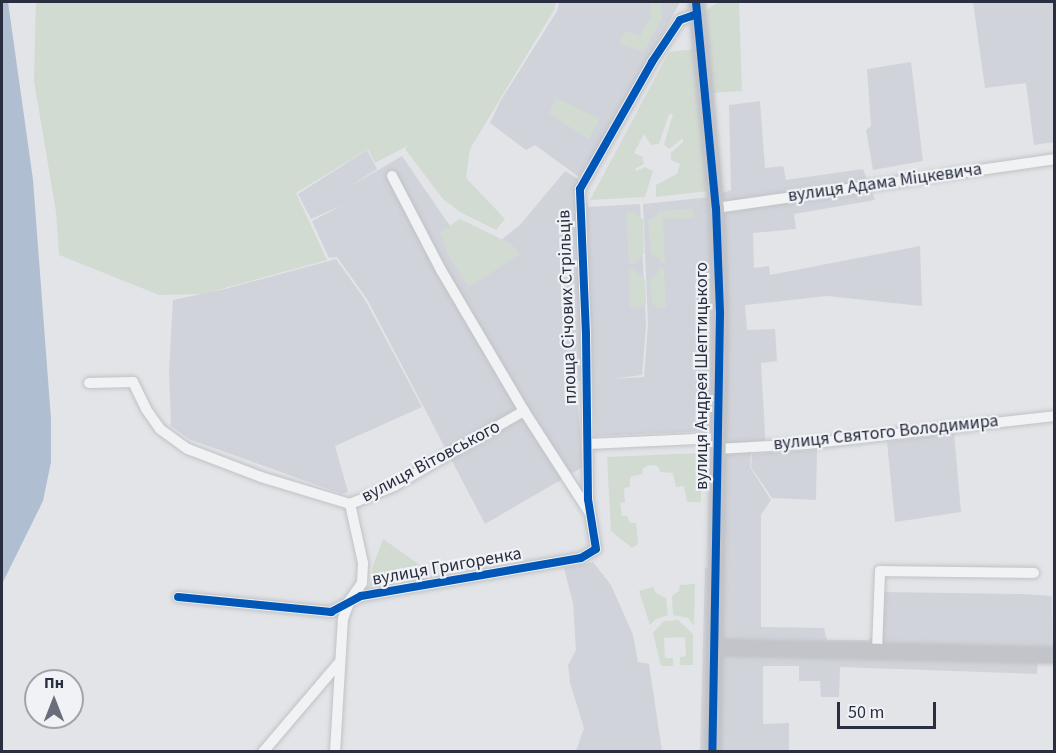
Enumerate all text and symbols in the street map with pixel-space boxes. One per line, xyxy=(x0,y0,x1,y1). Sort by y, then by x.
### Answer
street label: вулиця Адама Міцкевича xyxy=(787,159,983,207)
street label: площа Січових Стрільців xyxy=(554,209,582,405)
street label: вулиця Андрея Шептицького xyxy=(691,262,713,490)
street label: вулиця Святого Володимира xyxy=(772,410,1000,456)
street label: вулиця Вітовського xyxy=(358,416,504,508)
street label: вулиця Григоренка xyxy=(371,543,523,591)
north arrow xyxy=(24,669,84,729)
text: Пн xyxy=(44,672,64,694)
scale bar xyxy=(840,690,939,728)
text: 50 m xyxy=(848,700,884,725)

